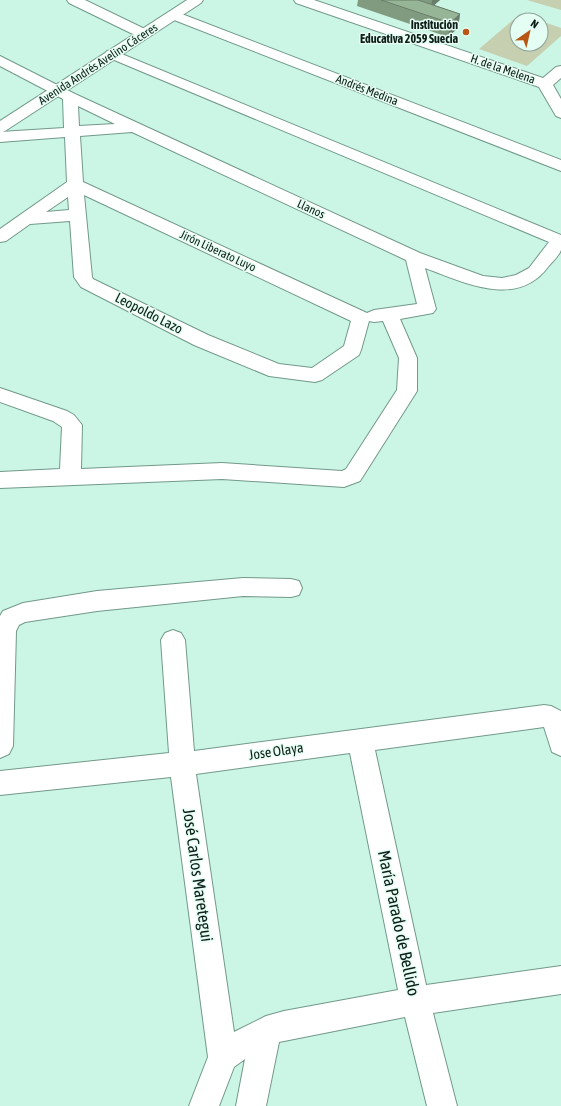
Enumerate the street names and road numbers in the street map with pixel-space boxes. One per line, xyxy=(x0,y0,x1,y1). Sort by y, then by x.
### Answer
street label: Avenida Andrés Avelino Cáceres xyxy=(36,20,160,108)
street label: H. de la Melena xyxy=(469,51,537,87)
street label: Andrés Medina xyxy=(334,72,400,108)
street label: Llanos xyxy=(295,197,327,221)
street label: Jirón Liberato Luyo xyxy=(178,227,259,275)
street label: Leopoldo Lazo xyxy=(113,289,185,337)
street label: Jose Olaya xyxy=(248,739,304,763)
street label: José Carlos Maretegui xyxy=(179,807,217,943)
street label: María Parado de Bellido xyxy=(374,848,424,998)

